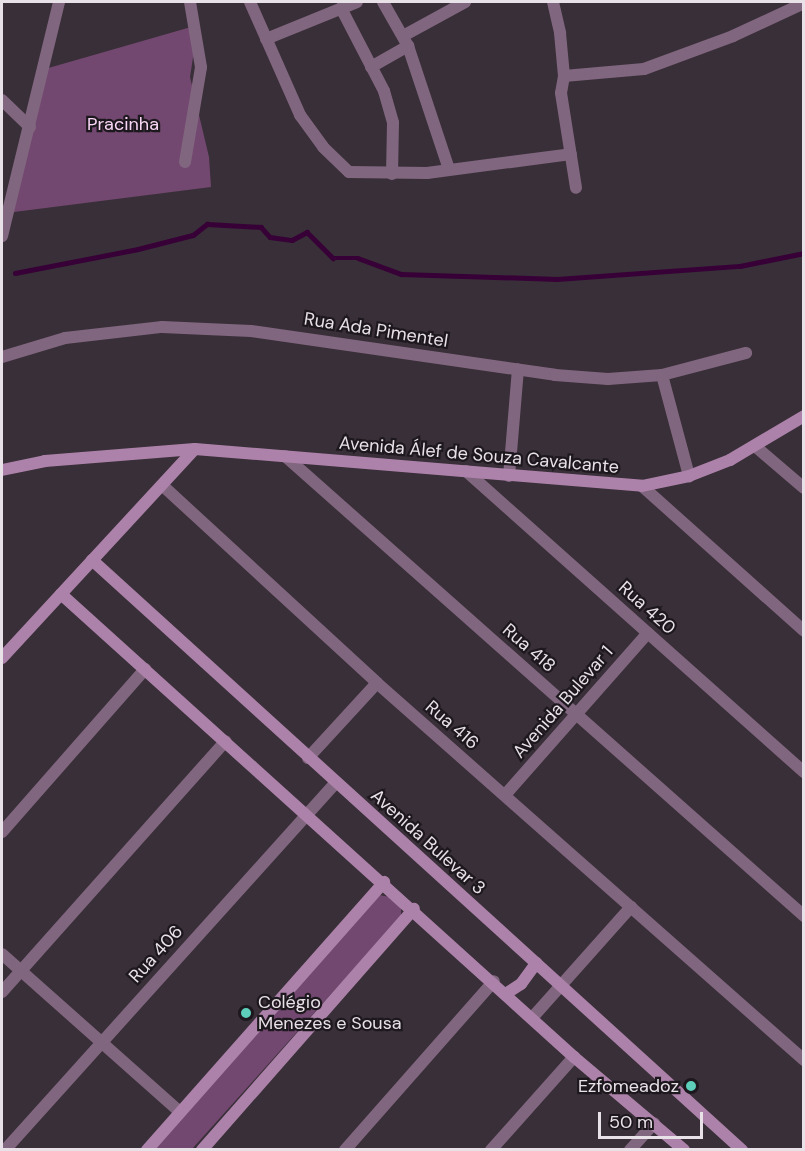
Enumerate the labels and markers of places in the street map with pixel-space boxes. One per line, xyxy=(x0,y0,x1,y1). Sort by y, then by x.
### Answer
place label: Colégio Menezes e Sousa xyxy=(258,992,401,1034)
marker: Colégio Menezes e Sousa xyxy=(239,1006,253,1020)
place label: Ezfomeadoz xyxy=(578,1075,679,1097)
marker: Ezfomeadoz xyxy=(684,1079,698,1093)

